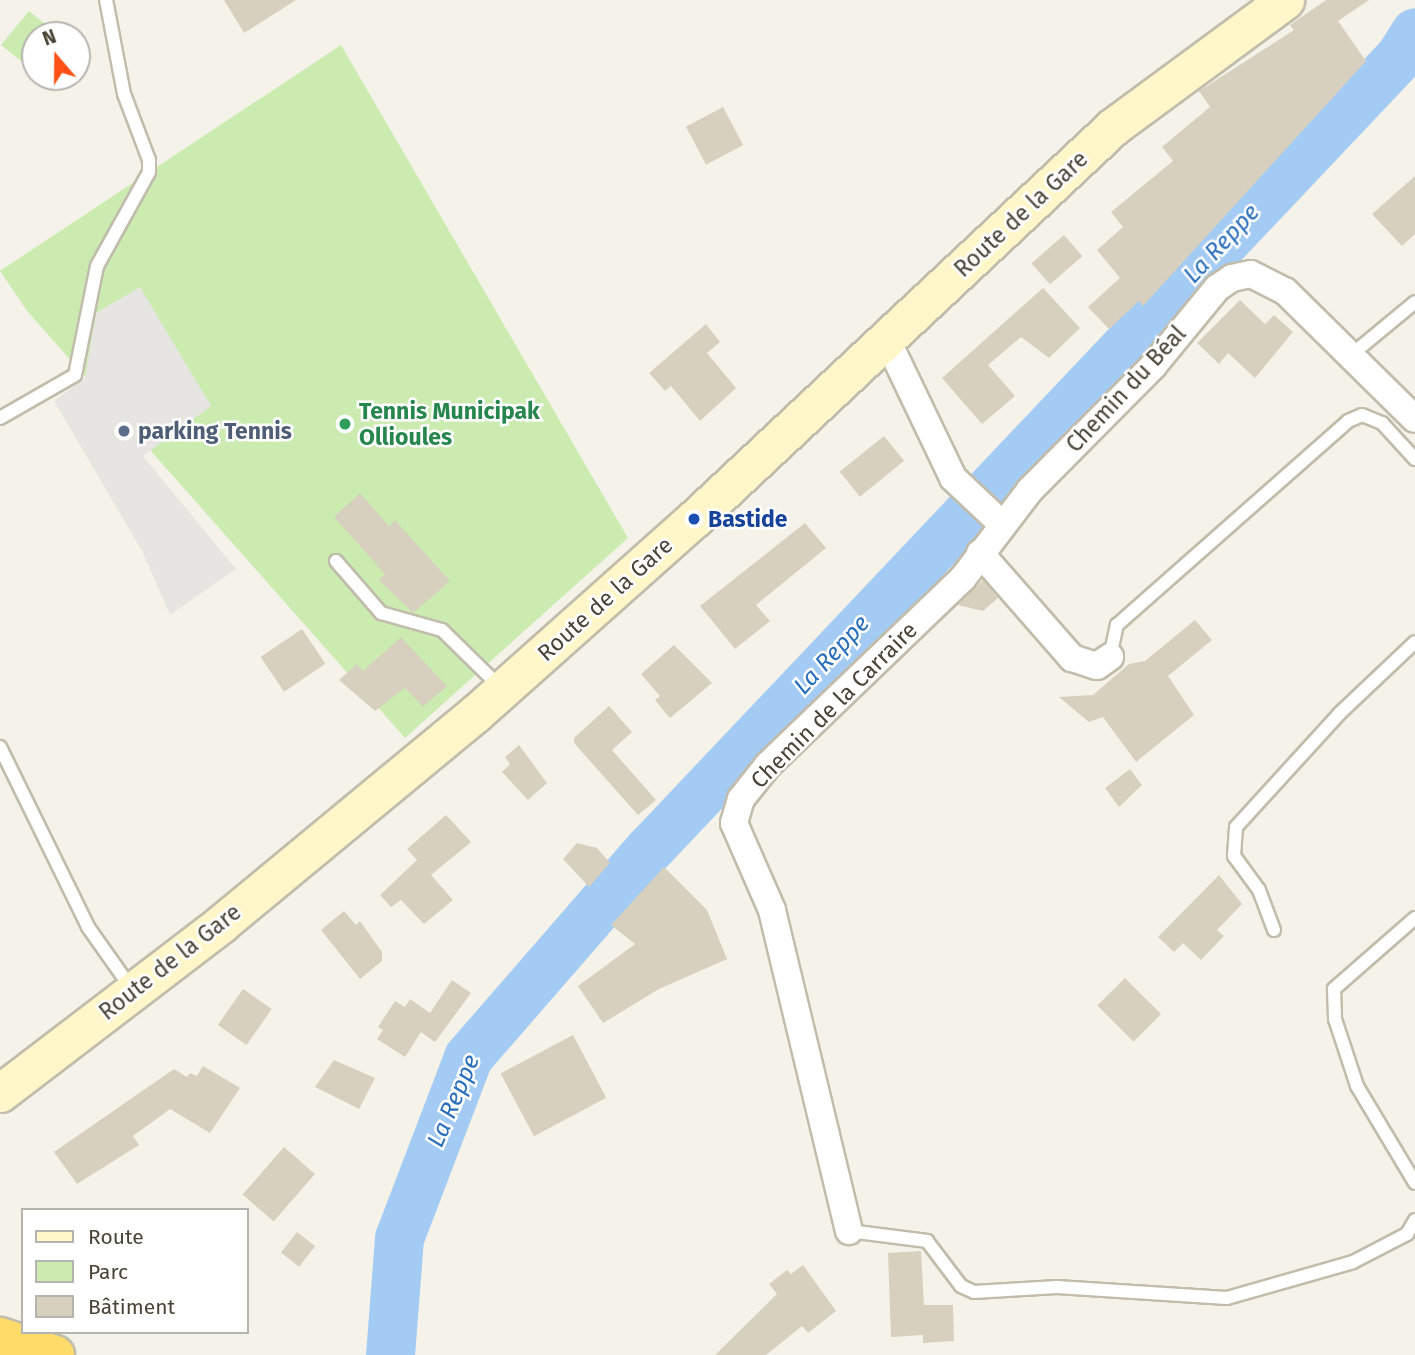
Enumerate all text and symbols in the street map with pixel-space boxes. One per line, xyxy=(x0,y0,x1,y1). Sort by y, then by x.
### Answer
north arrow xyxy=(21,21,91,91)
text: N xyxy=(39,25,59,51)
street label: Route de la Gare xyxy=(949,145,1093,283)
water label: La Reppe xyxy=(1178,198,1266,290)
street label: Chemin du Béal xyxy=(1060,320,1192,458)
place label: Tennis Municipak Ollioules xyxy=(359,397,540,451)
marker: Tennis Municipak Ollioules xyxy=(337,416,353,432)
place label: parking Tennis xyxy=(138,417,292,445)
marker: parking Tennis xyxy=(116,423,132,439)
place label: Bastide xyxy=(708,505,788,533)
marker: Bastide xyxy=(686,511,702,527)
street label: Route de la Gare xyxy=(532,531,678,667)
water label: La Reppe xyxy=(788,609,876,701)
street label: Chemin de la Carraire xyxy=(745,616,923,794)
street label: Route de la Gare xyxy=(94,898,246,1026)
water label: La Reppe xyxy=(422,1050,486,1152)
legend xyxy=(21,1208,248,1334)
text: Route xyxy=(88,1224,144,1250)
text: Parc xyxy=(88,1259,128,1285)
text: Bâtiment xyxy=(88,1294,175,1320)

